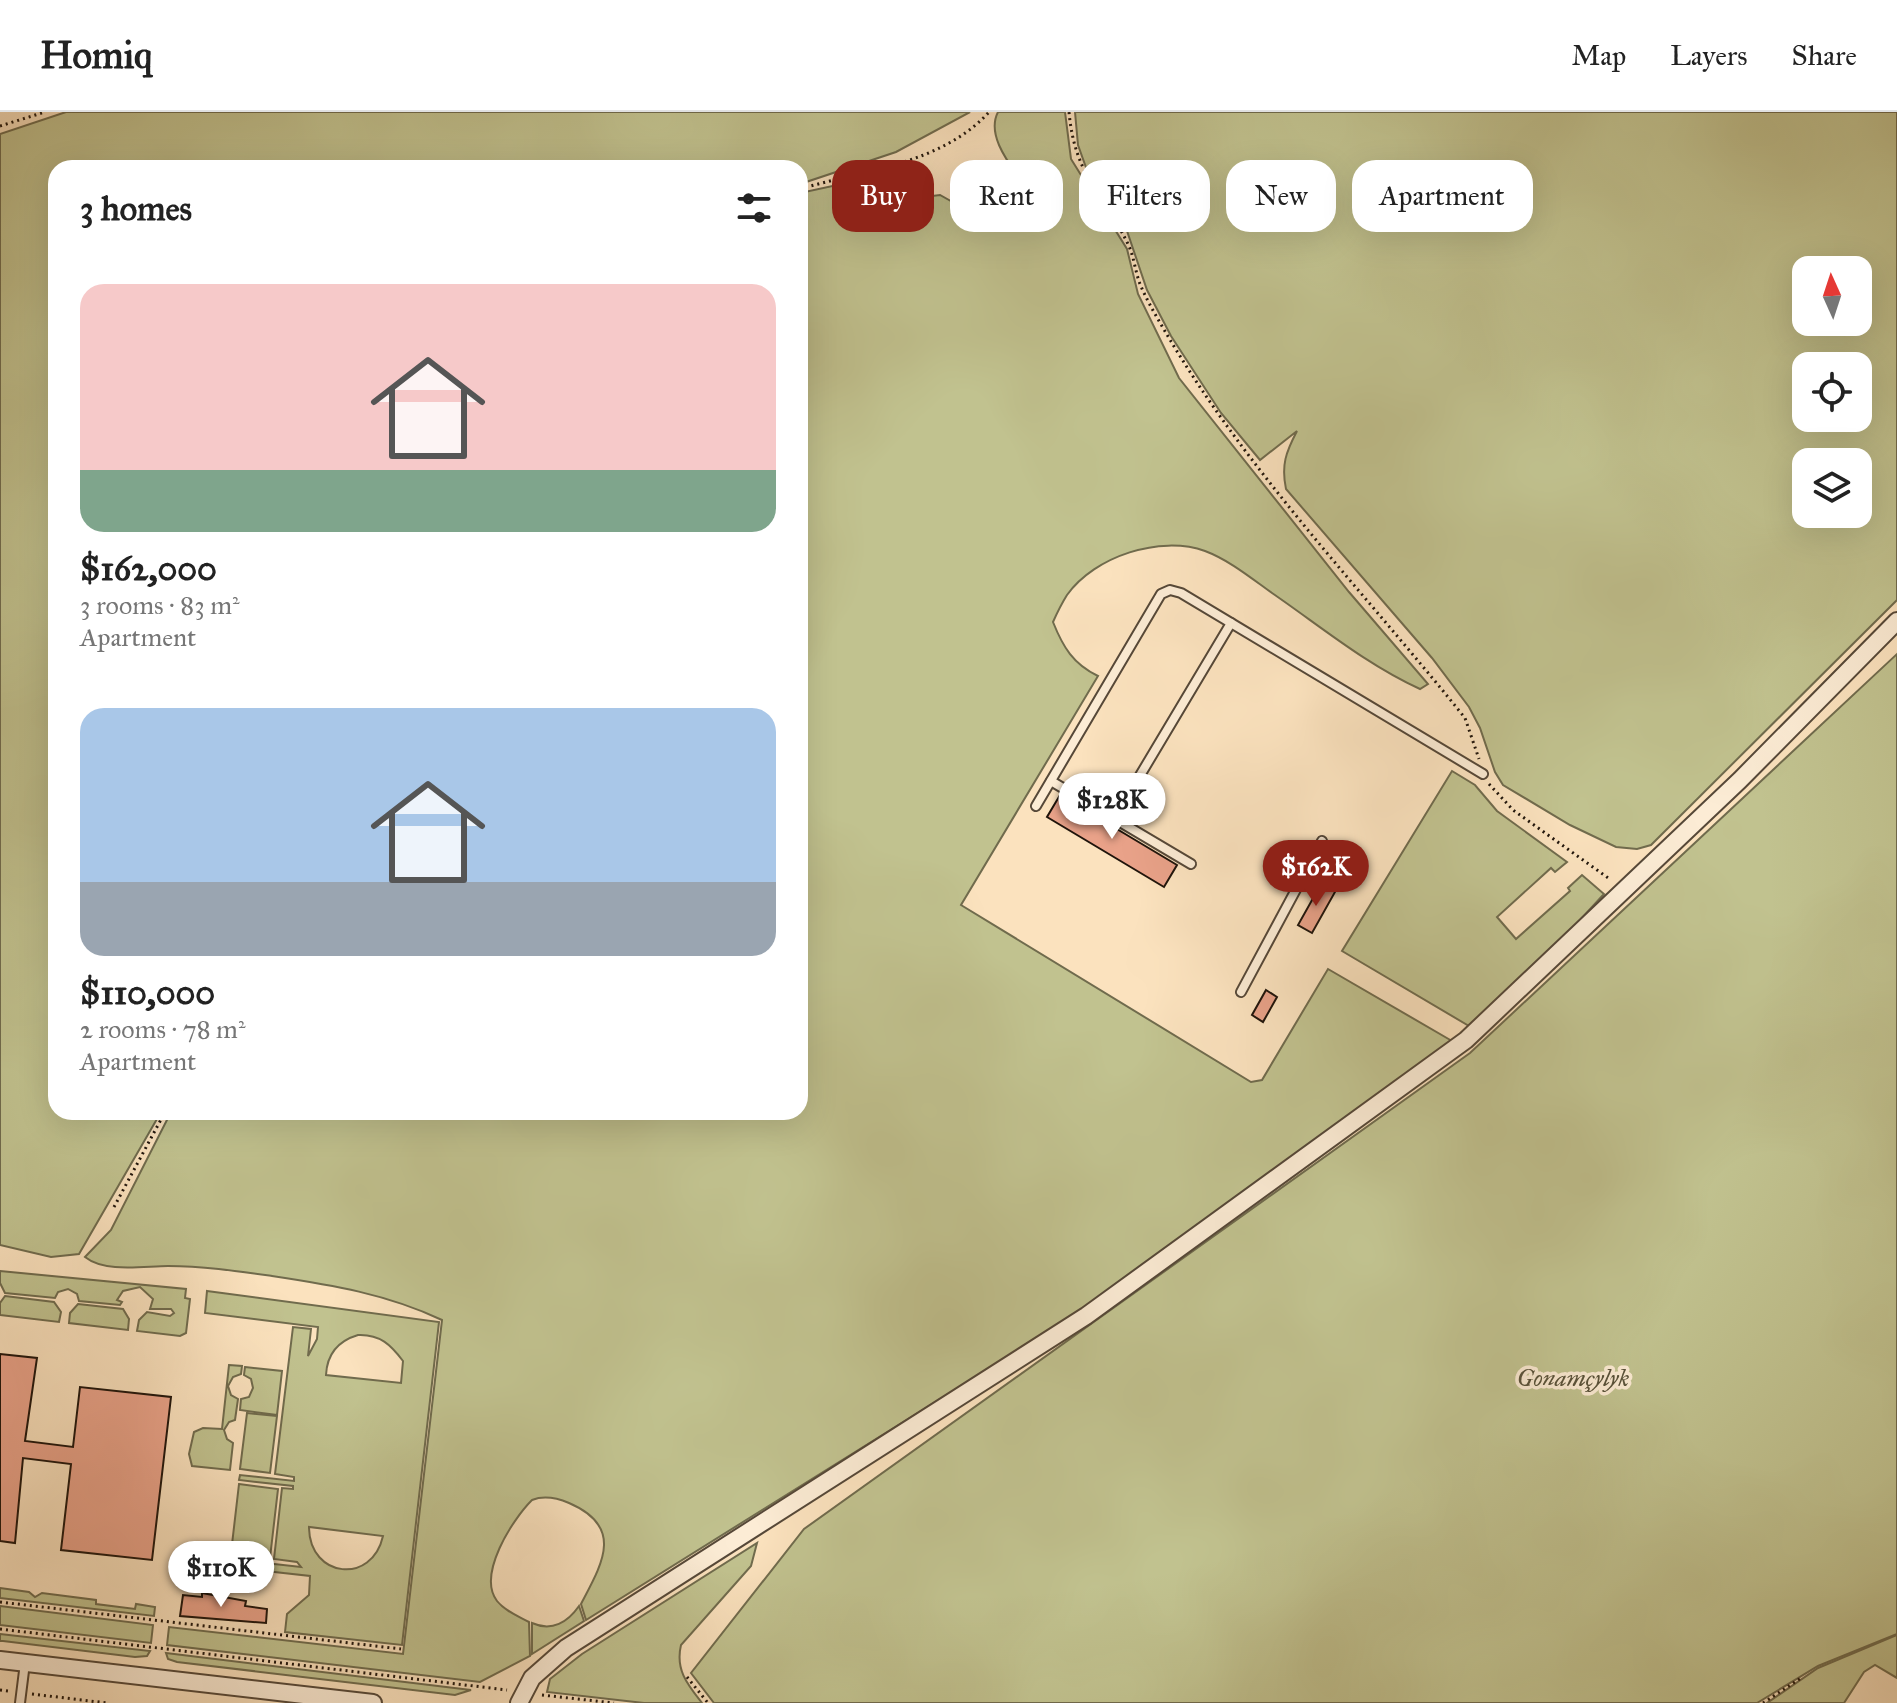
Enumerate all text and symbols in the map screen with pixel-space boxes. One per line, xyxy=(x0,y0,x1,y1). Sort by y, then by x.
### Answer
text: Homiq xyxy=(40,32,152,78)
text: Map xyxy=(1571,38,1626,73)
text: Layers xyxy=(1670,38,1748,73)
text: Share xyxy=(1792,38,1857,73)
chip: Buy xyxy=(832,160,934,232)
chip: Rent xyxy=(950,160,1063,232)
chip: Filters xyxy=(1079,160,1210,232)
chip: New xyxy=(1226,160,1336,232)
chip: Apartment xyxy=(1352,160,1533,232)
icon: filters xyxy=(732,186,776,230)
text: 3 homes xyxy=(80,188,192,229)
north arrow xyxy=(1792,256,1872,336)
map controls xyxy=(1792,256,1872,528)
icon: home xyxy=(356,336,500,480)
button: locate xyxy=(1792,352,1872,432)
button: layers xyxy=(1792,448,1872,528)
text: $162,000 xyxy=(80,548,217,589)
text: 3 rooms · 83 m² xyxy=(80,589,240,621)
text: Apartment xyxy=(80,621,196,653)
icon: home xyxy=(356,760,500,904)
pin: $128K xyxy=(1056,773,1168,841)
text: $128K xyxy=(1077,783,1147,815)
pin: $162K xyxy=(1260,840,1372,908)
text: $162K xyxy=(1281,850,1351,882)
text: $110,000 xyxy=(80,972,215,1013)
text: 2 rooms · 78 m² xyxy=(80,1013,245,1045)
text: Apartment xyxy=(80,1045,196,1077)
park label: Gonamçylyk xyxy=(1517,1363,1630,1393)
pin: $110K xyxy=(165,1541,277,1609)
text: $110K xyxy=(186,1551,256,1583)

